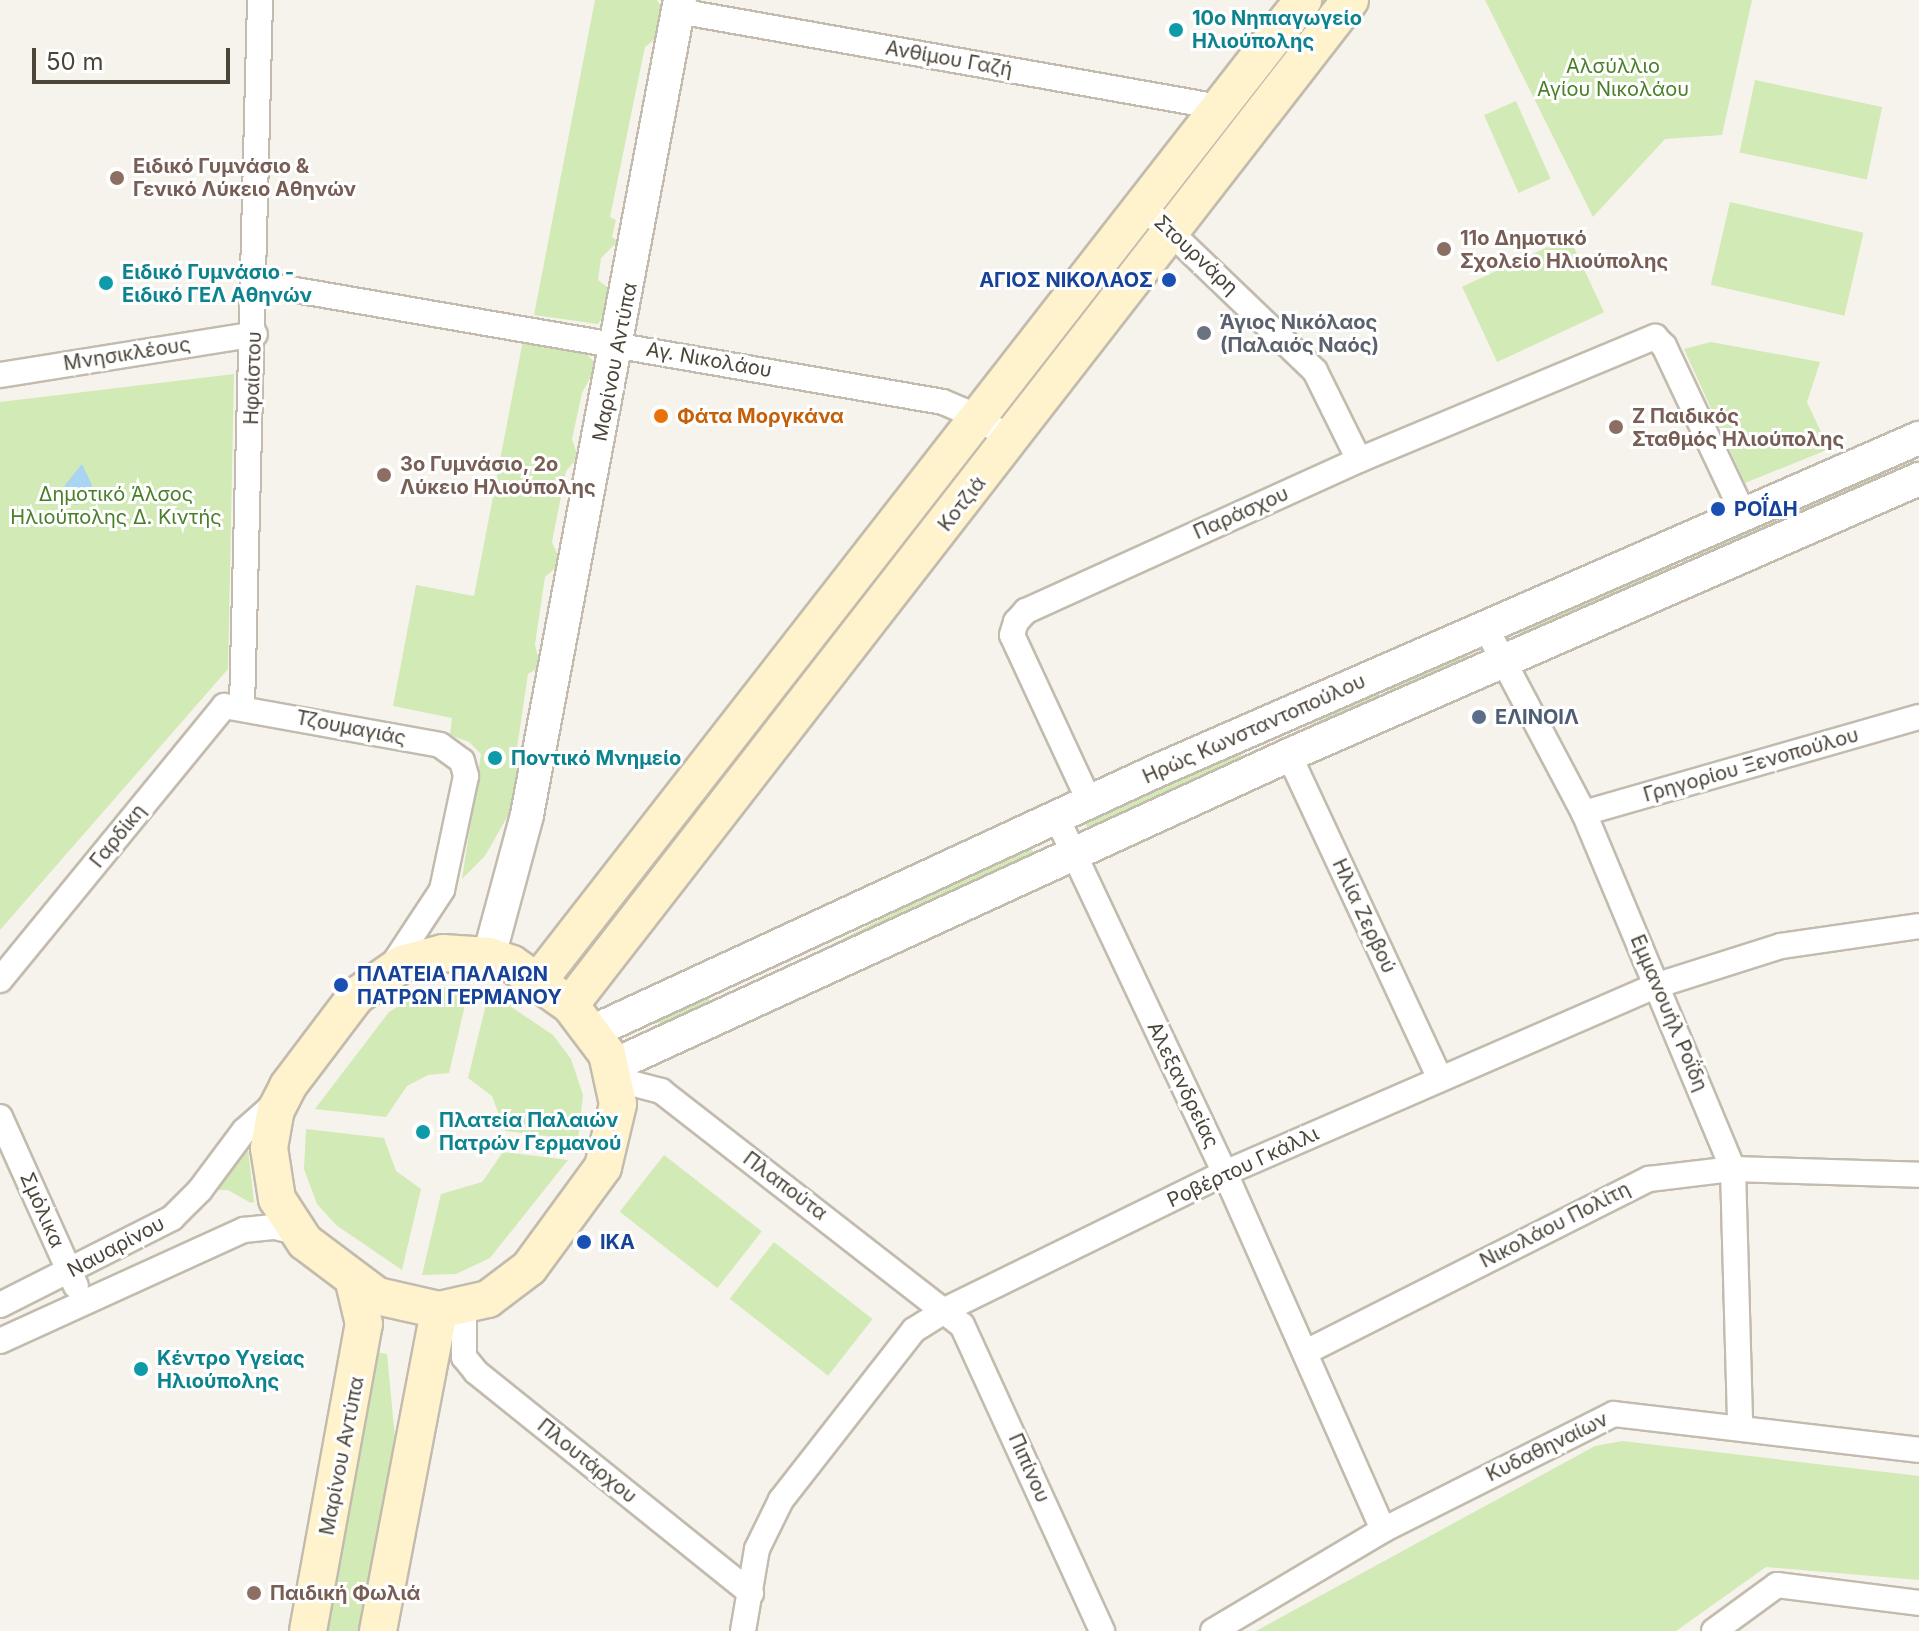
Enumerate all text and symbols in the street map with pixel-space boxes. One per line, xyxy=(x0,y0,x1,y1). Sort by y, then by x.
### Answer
place label: 10ο Νηπιαγωγείο Ηλιούπολης xyxy=(1192,6,1362,53)
marker: 10ο Νηπιαγωγείο Ηλιούπολης xyxy=(1167,21,1185,39)
scale bar xyxy=(36,32,234,82)
street label: Ανθίμου Γαζή xyxy=(884,36,1014,82)
text: 50 m xyxy=(46,47,104,76)
park label: Αλσύλλιο Αγίου Νικολάου xyxy=(1537,55,1689,102)
place label: Ειδικό Γυμνάσιο & Γενικό Λύκειο Αθηνών xyxy=(133,154,356,201)
marker: Ειδικό Γυμνάσιο & Γενικό Λύκειο Αθηνών xyxy=(108,169,126,187)
street label: Στουρνάρη xyxy=(1149,210,1243,300)
place label: 11ο Δημοτικό Σχολείο Ηλιούπολης xyxy=(1460,226,1668,273)
marker: 11ο Δημοτικό Σχολείο Ηλιούπολης xyxy=(1435,240,1453,258)
place label: Ειδικό Γυμνάσιο - Ειδικό ΓΕΛ Αθηνών xyxy=(122,260,312,307)
place label: ΑΓΙΟΣ ΝΙΚΟΛΑΟΣ xyxy=(979,268,1153,292)
marker: ΑΓΙΟΣ ΝΙΚΟΛΑΟΣ xyxy=(1160,271,1178,289)
marker: Ειδικό Γυμνάσιο - Ειδικό ΓΕΛ Αθηνών xyxy=(97,274,115,292)
street label: Μαρίνου Αντύπα xyxy=(588,281,642,443)
place label: Άγιος Νικόλαος (Παλαιός Ναός) xyxy=(1220,310,1379,357)
marker: Άγιος Νικόλαος (Παλαιός Ναός) xyxy=(1195,324,1213,342)
street label: Ηφαίστου xyxy=(239,331,267,425)
street label: Μνησικλέους xyxy=(62,332,192,376)
street label: Αγ. Νικολάου xyxy=(644,337,774,383)
place label: Φάτα Μοργκάνα xyxy=(677,404,844,428)
place label: Ζ Παιδικός Σταθμός Ηλιούπολης xyxy=(1632,404,1844,451)
marker: Φάτα Μοργκάνα xyxy=(652,407,670,425)
marker: Ζ Παιδικός Σταθμός Ηλιούπολης xyxy=(1607,418,1625,436)
place label: 3ο Γυμνάσιο, 2ο Λύκειο Ηλιούπολης xyxy=(400,452,596,499)
marker: 3ο Γυμνάσιο, 2ο Λύκειο Ηλιούπολης xyxy=(375,466,393,484)
street label: Κοτζιά xyxy=(933,472,991,536)
street label: Παράσχου xyxy=(1190,481,1292,545)
park label: Δημοτικό Άλσος Ηλιούπολης Δ. Κιντής xyxy=(10,482,222,529)
place label: ΡΟΪ́ΔΗ xyxy=(1734,497,1798,521)
marker: ΡΟΪ́ΔΗ xyxy=(1709,500,1727,518)
street label: Ηρώς Κωνσταντοπούλου xyxy=(1139,669,1369,789)
place label: ΕΛΙΝΟΙΛ xyxy=(1495,705,1579,729)
street label: Τζουμαγιάς xyxy=(294,706,408,750)
marker: ΕΛΙΝΟΙΛ xyxy=(1470,708,1488,726)
street label: Γρηγορίου Ξενοπούλου xyxy=(1641,723,1861,807)
place label: Ποντικό Μνημείο xyxy=(511,746,681,770)
marker: Ποντικό Μνημείο xyxy=(486,749,504,767)
street label: Γαρδίκη xyxy=(85,799,151,873)
street label: Ηλία Ζερβού xyxy=(1327,855,1401,977)
street label: Εμμανουήλ Ροΐδη xyxy=(1625,931,1713,1095)
place label: ΠΛΑΤΕΙΑ ΠΑΛΑΙΩΝ ΠΑΤΡΩΝ ΓΕΡΜΑΝΟΥ xyxy=(357,962,562,1009)
marker: ΠΛΑΤΕΙΑ ΠΑΛΑΙΩΝ ΠΑΤΡΩΝ ΓΕΡΜΑΝΟΥ xyxy=(332,976,350,994)
street label: Αλεξανδρείας xyxy=(1142,1018,1224,1152)
place label: Πλατεία Παλαιών Πατρών Γερμανού xyxy=(439,1108,621,1155)
street label: Ροβέρτου Γκάλλι xyxy=(1163,1121,1323,1213)
marker: Πλατεία Παλαιών Πατρών Γερμανού xyxy=(414,1123,432,1141)
street label: Πλαπούτα xyxy=(738,1147,832,1225)
street label: Σμόλικα xyxy=(15,1169,69,1251)
street label: Νικολάου Πολίτη xyxy=(1476,1177,1634,1273)
street label: Ναυαρίνου xyxy=(63,1211,169,1283)
place label: ΙΚΑ xyxy=(600,1230,635,1254)
marker: ΙΚΑ xyxy=(575,1233,593,1251)
place label: Κέντρο Υγείας Ηλιούπολης xyxy=(157,1346,305,1393)
marker: Κέντρο Υγείας Ηλιούπολης xyxy=(132,1360,150,1378)
street label: Μαρίνου Αντύπα xyxy=(315,1375,369,1537)
street label: Κυδαθηναίων xyxy=(1482,1407,1612,1487)
street label: Πλουτάρχου xyxy=(532,1414,642,1508)
street label: Πιπίνου xyxy=(1003,1430,1055,1506)
place label: Παιδική Φωλιά xyxy=(270,1581,420,1605)
marker: Παιδική Φωλιά xyxy=(245,1584,263,1602)

